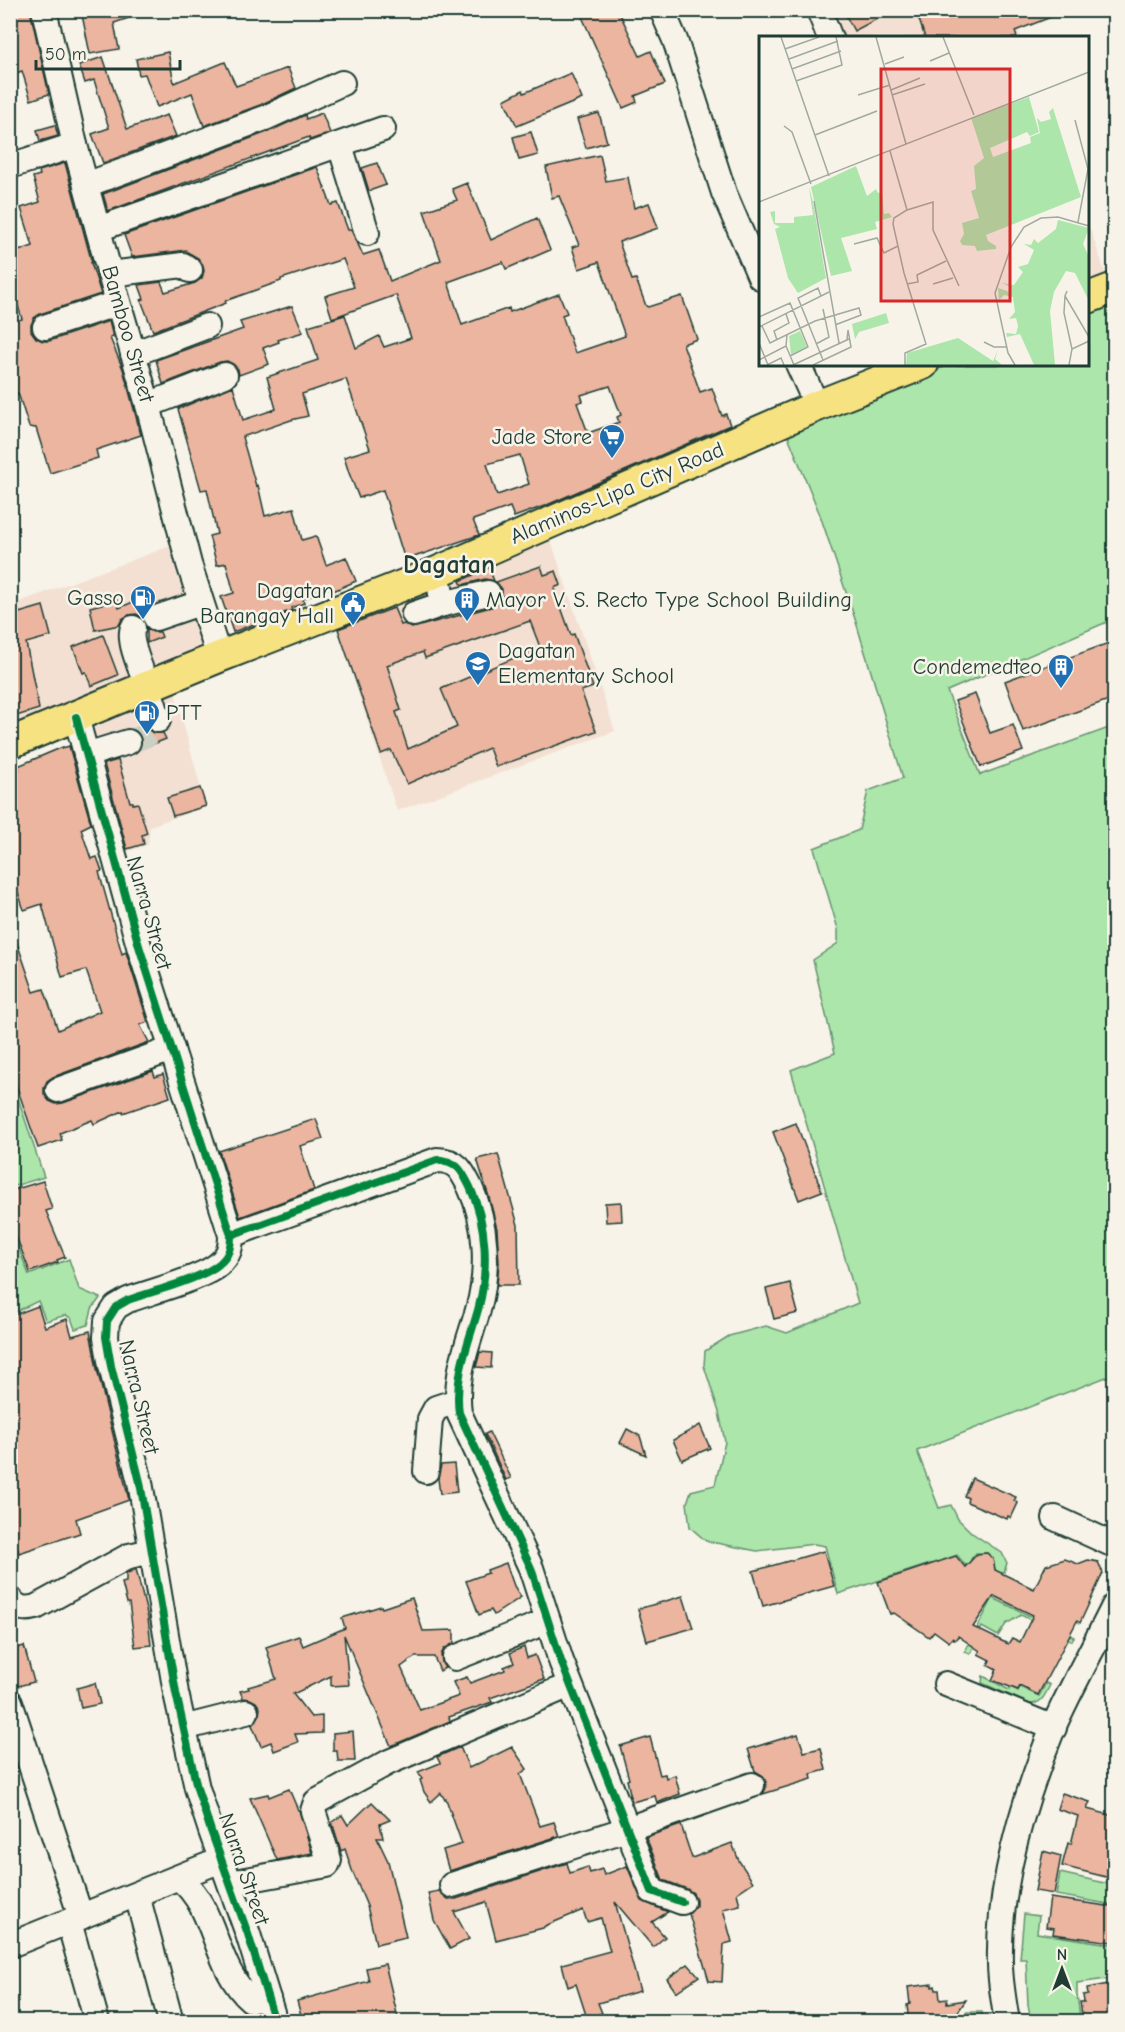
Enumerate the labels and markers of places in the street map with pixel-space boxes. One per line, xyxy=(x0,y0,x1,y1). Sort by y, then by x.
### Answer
supermarket icon: Jade Store xyxy=(597,422,627,460)
place label: Jade Store xyxy=(492,424,592,450)
place label: Dagatan Barangay Hall xyxy=(200,578,334,629)
fuel station icon: Gasso xyxy=(128,583,158,621)
place label: Gasso xyxy=(67,585,124,611)
building icon: Mayor V. S. Recto Type School Building xyxy=(452,585,482,623)
place label: Mayor V. S. Recto Type School Building xyxy=(486,587,852,613)
public building icon: Dagatan Barangay Hall xyxy=(338,589,368,627)
place label: Dagatan Elementary School xyxy=(498,638,674,689)
school or university icon: Dagatan Elementary School xyxy=(463,649,493,687)
building icon: Condemedteo xyxy=(1046,652,1076,690)
place label: Condemedteo xyxy=(913,654,1042,680)
fuel station icon: PTT xyxy=(132,698,162,736)
place label: PTT xyxy=(166,700,202,726)

